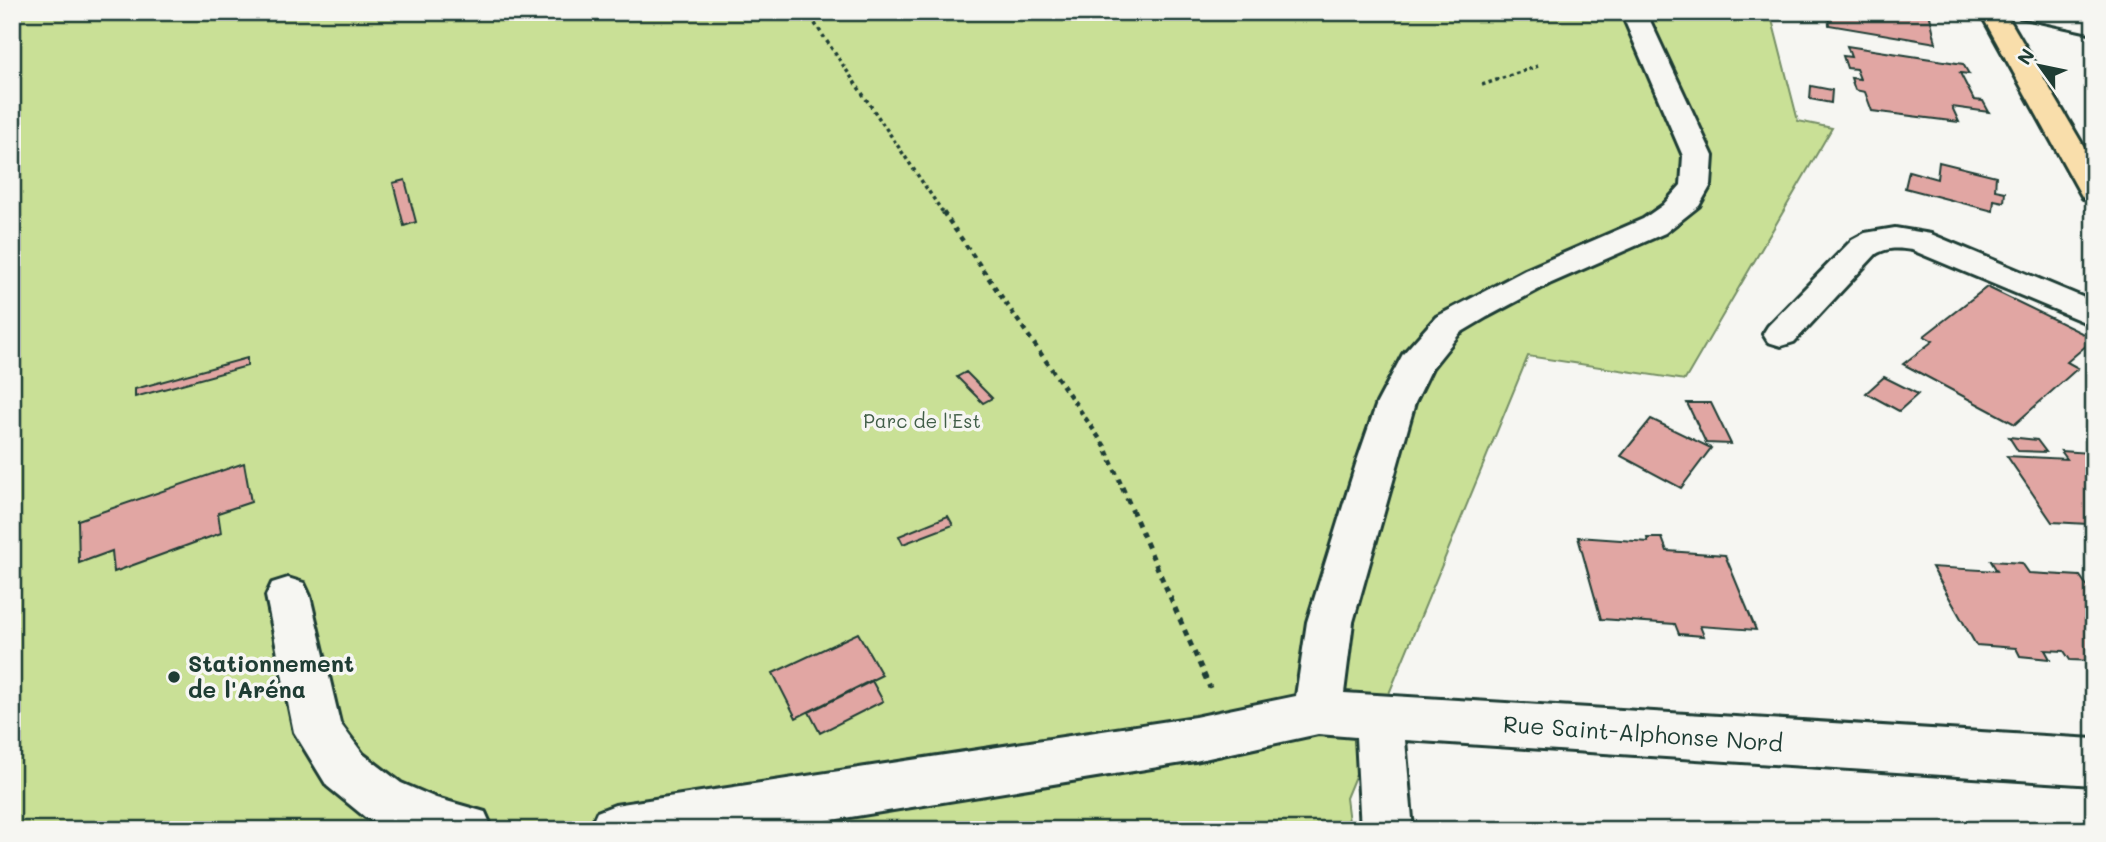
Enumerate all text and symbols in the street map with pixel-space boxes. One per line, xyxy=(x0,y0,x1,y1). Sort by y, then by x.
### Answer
north arrow xyxy=(2004,32,2074,102)
text: N xyxy=(2011,44,2040,69)
park label: Parc de l'Est xyxy=(863,408,981,433)
place label: Stationnement de l'Aréna xyxy=(188,648,354,704)
marker: Stationnement de l'Aréna xyxy=(166,669,182,685)
street label: Rue Saint-Alphonse Nord xyxy=(1502,708,1784,758)

